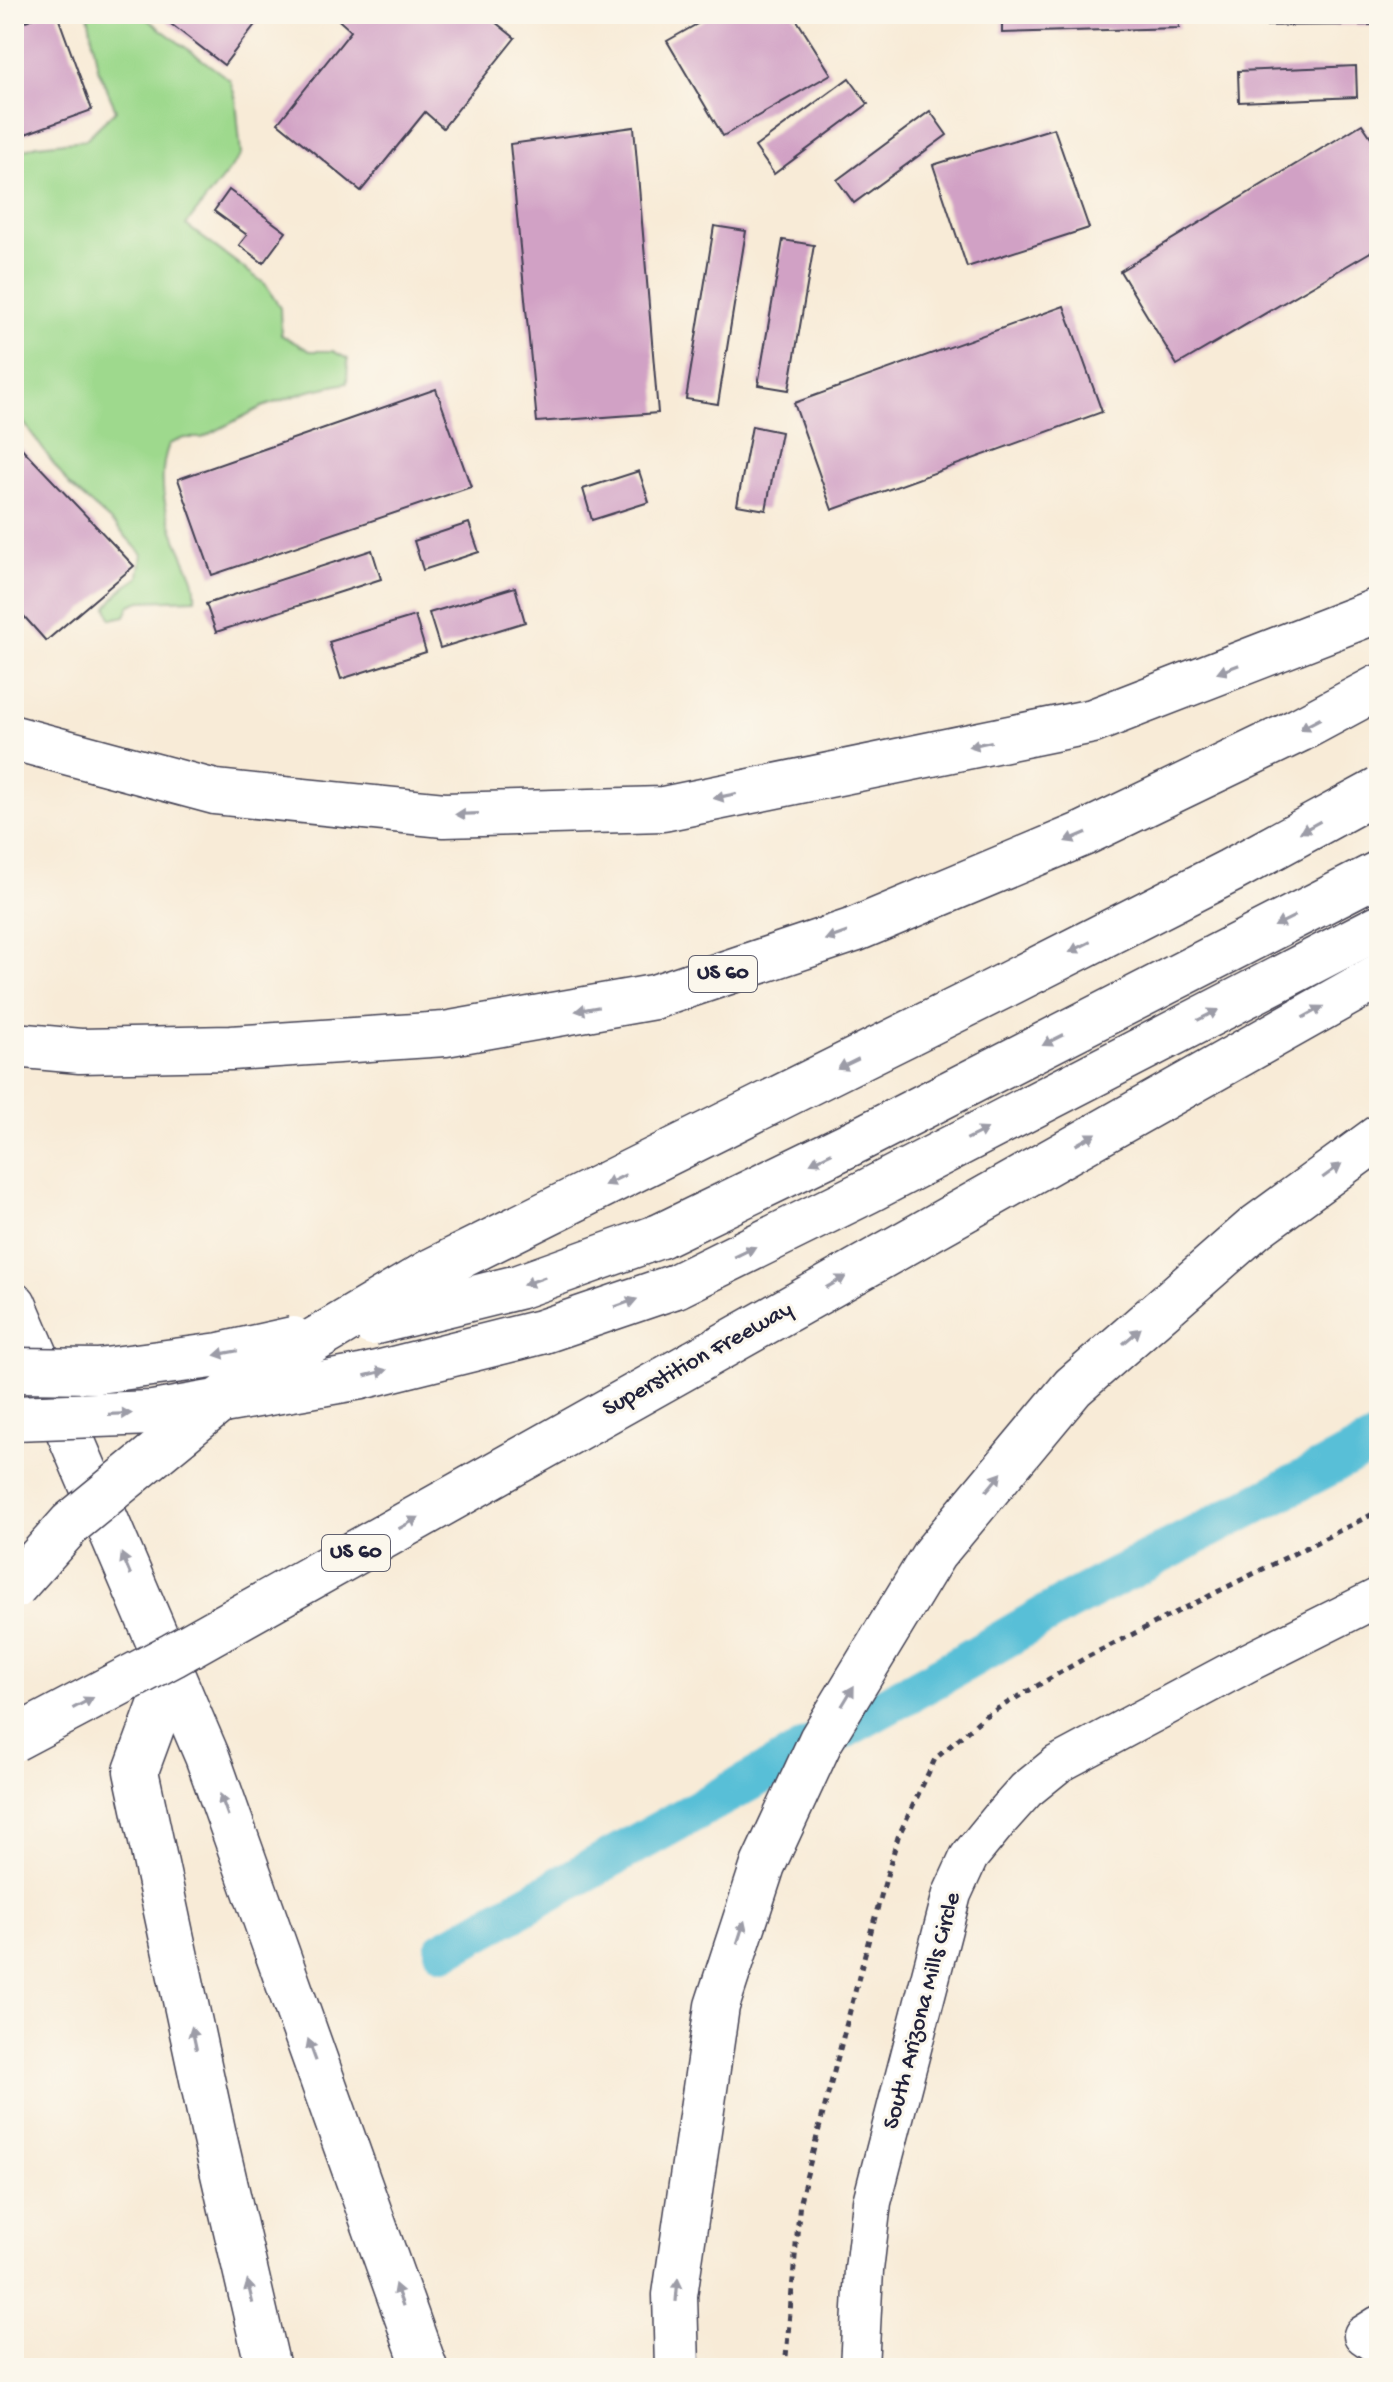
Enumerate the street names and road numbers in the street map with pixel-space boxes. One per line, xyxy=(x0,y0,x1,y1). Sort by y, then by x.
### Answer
road number: US 60 xyxy=(689,956,757,992)
street label: Superstition Freeway xyxy=(598,1296,798,1424)
road number: US 60 xyxy=(322,1535,390,1571)
street label: South Arizona Mills Circle xyxy=(877,1889,969,2133)

